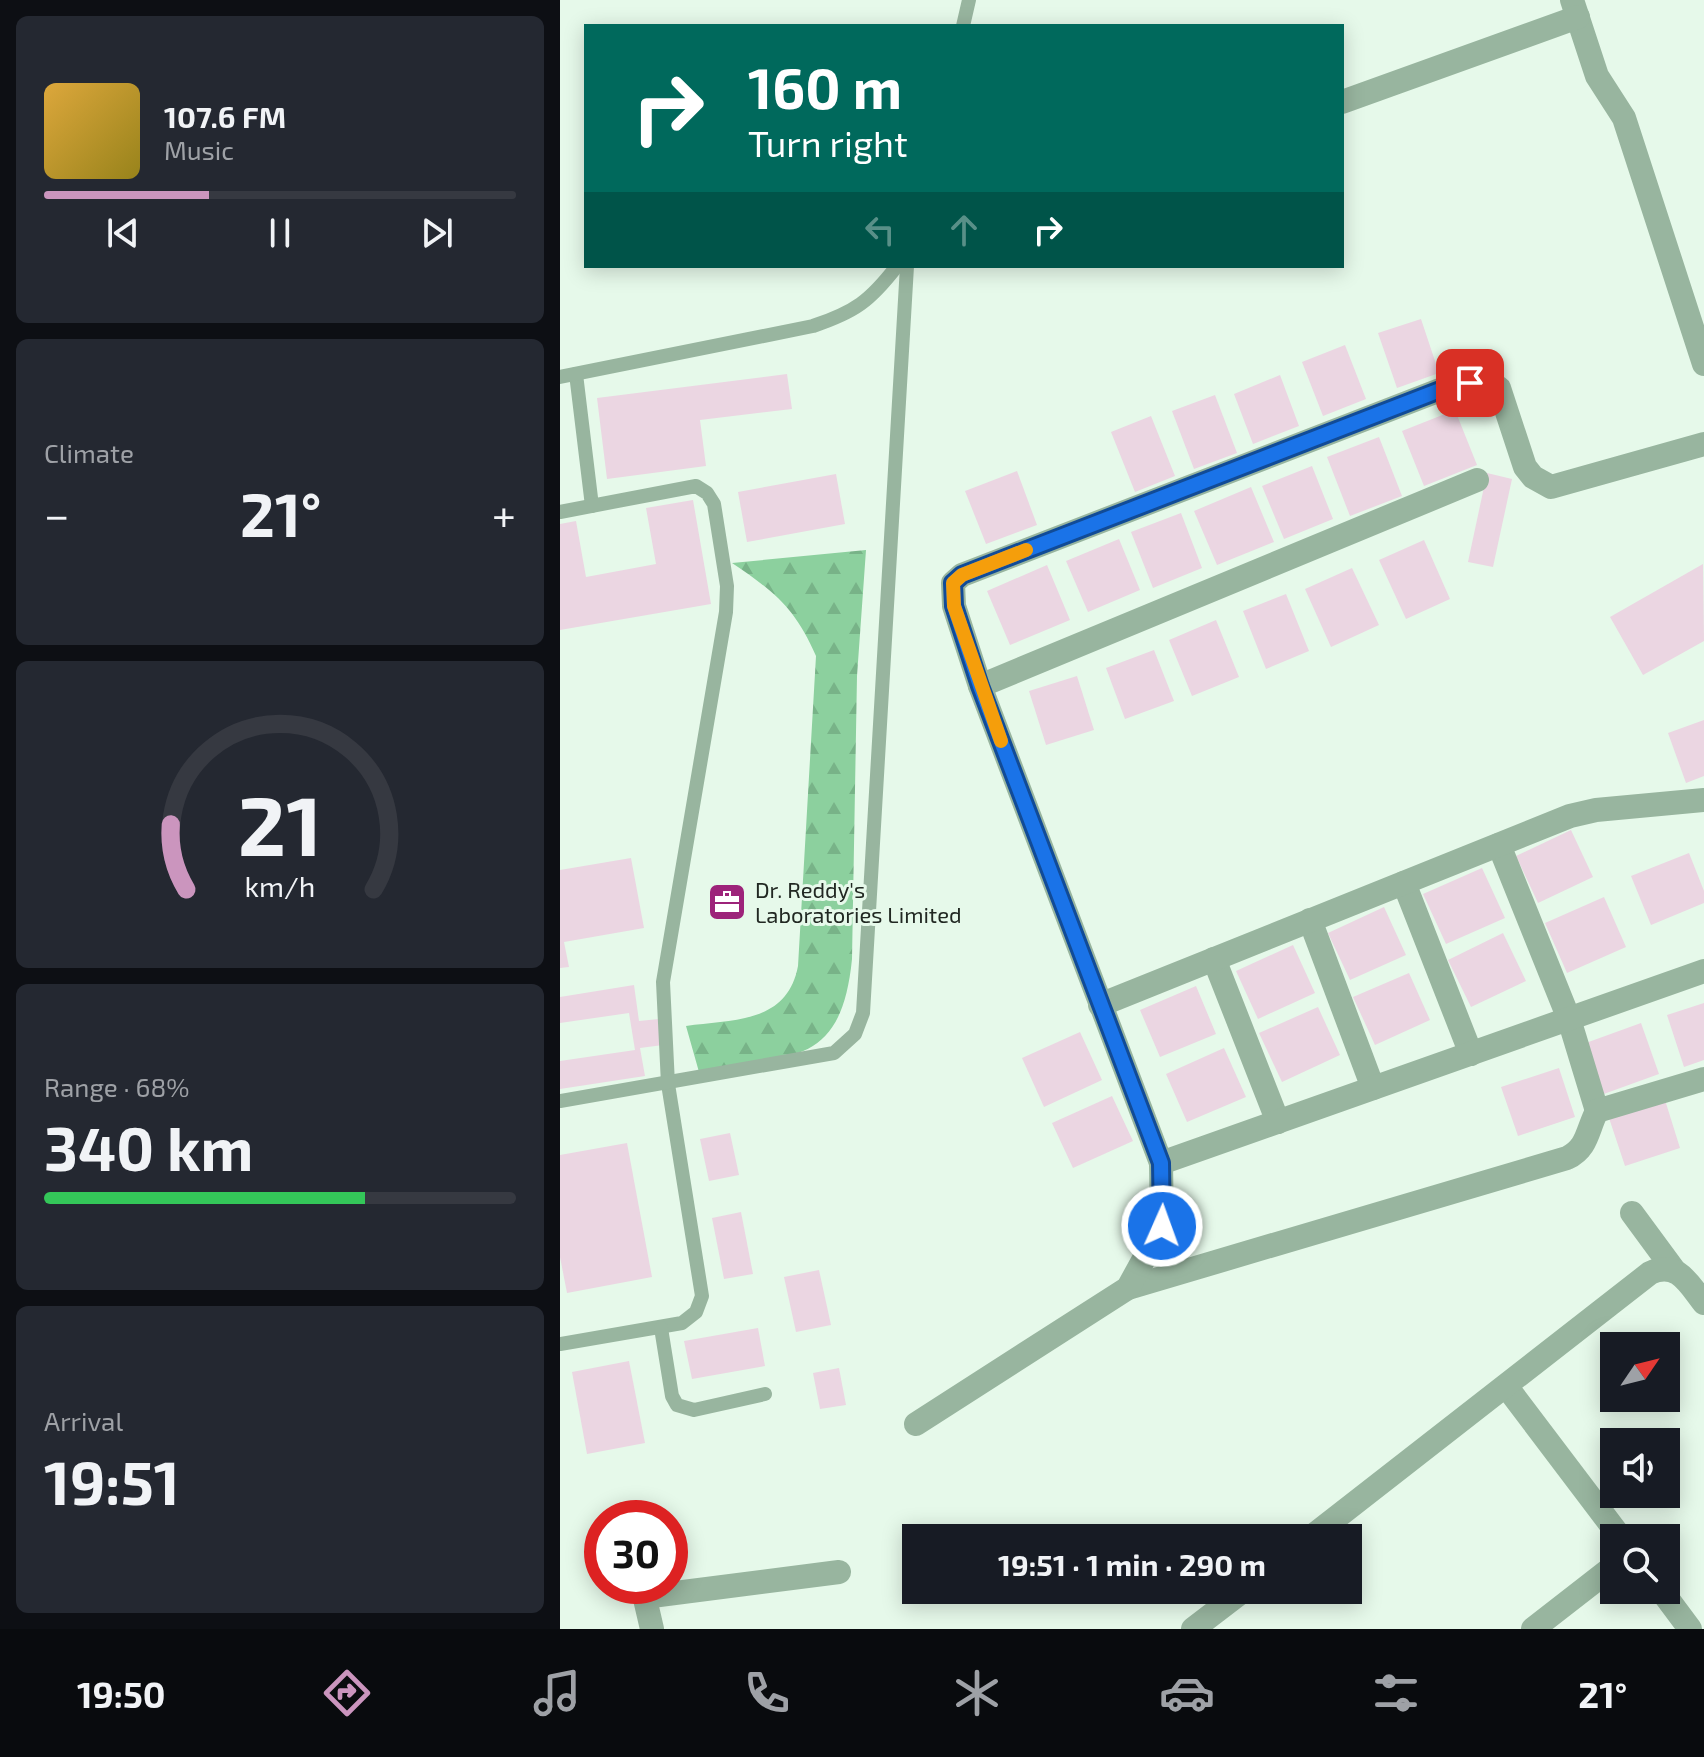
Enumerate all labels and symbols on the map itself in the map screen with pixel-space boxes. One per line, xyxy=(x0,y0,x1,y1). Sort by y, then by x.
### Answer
pin xyxy=(1436,349,1504,417)
place label: Dr. Reddy's Laboratories Limited xyxy=(755,876,962,927)
office icon: Dr. Reddy's Laboratories Limited xyxy=(706,881,748,923)
position arrow xyxy=(1120,1184,1204,1268)
north arrow xyxy=(1600,1332,1680,1412)
speed limit sign: 30 xyxy=(584,1500,688,1604)

